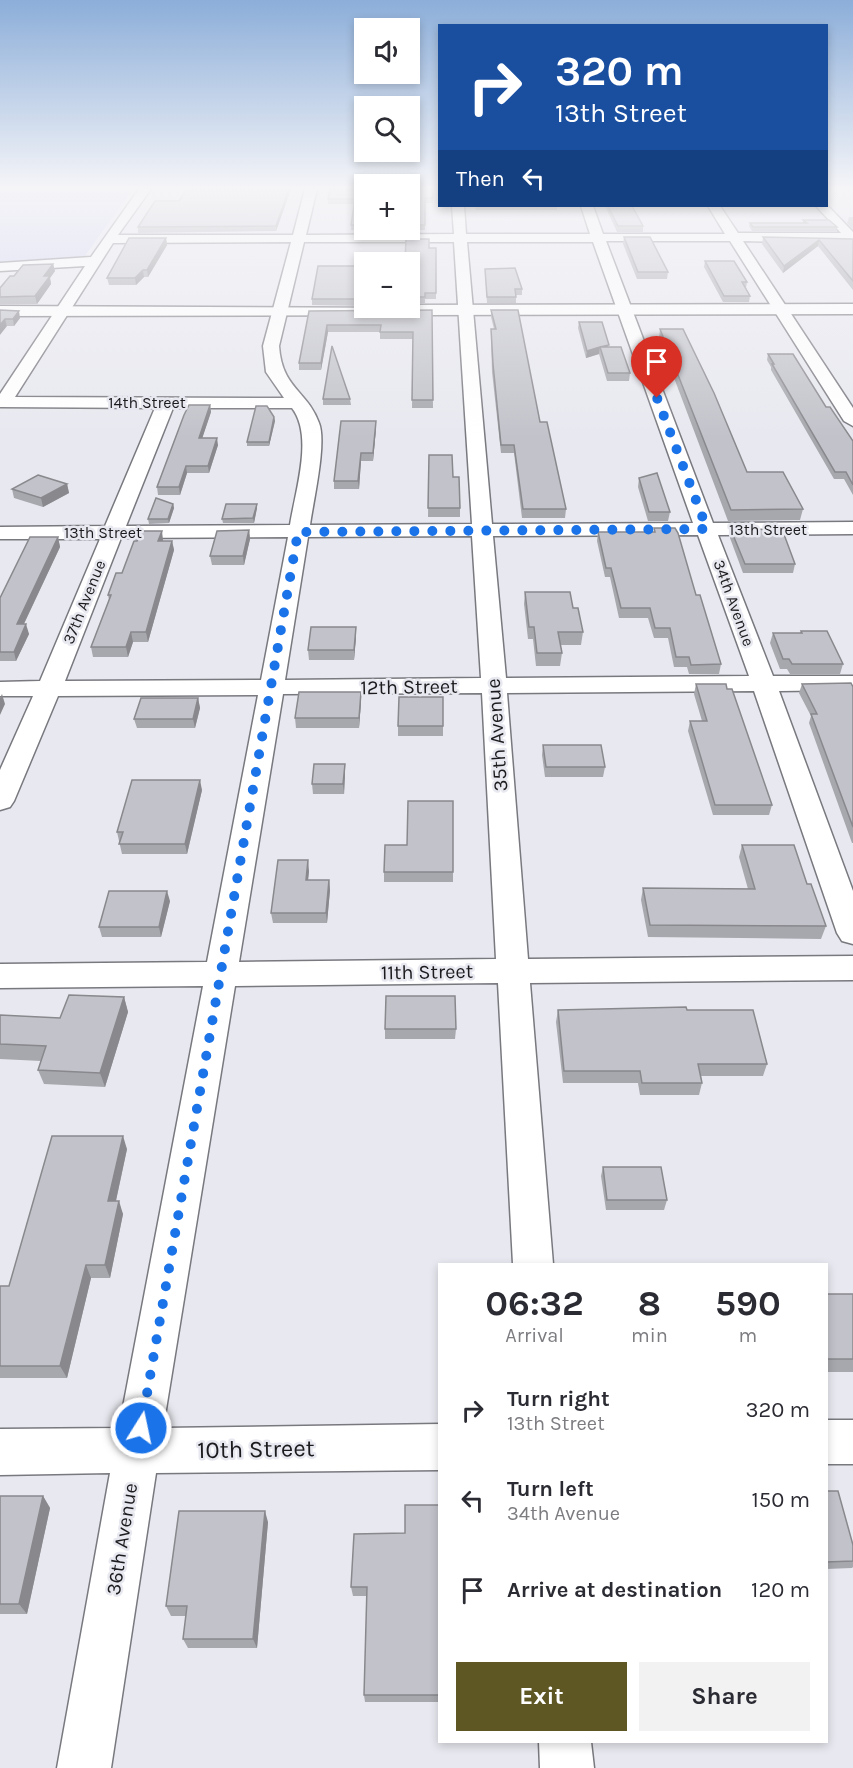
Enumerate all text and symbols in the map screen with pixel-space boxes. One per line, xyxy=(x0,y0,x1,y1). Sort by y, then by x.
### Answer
map controls xyxy=(354,18,420,318)
button: sound xyxy=(354,18,420,84)
text: 320 m xyxy=(555,46,684,96)
icon: right xyxy=(456,48,534,126)
button: search xyxy=(354,96,420,162)
text: 13th Street xyxy=(555,97,687,129)
icon: left xyxy=(517,162,550,195)
text: Then xyxy=(456,166,505,192)
button: + xyxy=(354,174,420,240)
button: − xyxy=(354,252,420,318)
pin xyxy=(631,336,682,398)
icon: arrive xyxy=(640,345,673,378)
street label: 14th Street xyxy=(108,393,186,412)
street label: 13th Street xyxy=(729,520,807,539)
street label: 13th Street xyxy=(64,523,142,542)
street label: 37th Avenue xyxy=(59,557,109,647)
street label: 34th Avenue xyxy=(710,557,758,649)
street label: 12th Street xyxy=(360,675,458,699)
street label: 35th Avenue xyxy=(482,678,512,792)
street label: 11th Street xyxy=(381,960,474,984)
text: 06:32 xyxy=(485,1282,584,1324)
text: 8 xyxy=(638,1282,661,1324)
text: 590 xyxy=(715,1282,781,1324)
text: Arrival xyxy=(505,1324,564,1347)
text: min xyxy=(631,1324,668,1347)
text: m xyxy=(739,1324,757,1347)
text: Turn right xyxy=(507,1386,610,1412)
icon: right xyxy=(456,1394,489,1427)
position arrow xyxy=(109,1396,173,1460)
text: 320 m xyxy=(745,1397,810,1423)
text: 13th Street xyxy=(507,1412,605,1435)
street label: 10th Street xyxy=(197,1434,315,1464)
text: Turn left xyxy=(507,1476,594,1502)
street label: 36th Avenue xyxy=(102,1481,142,1597)
icon: left xyxy=(456,1484,489,1517)
text: 150 m xyxy=(751,1487,810,1513)
text: 34th Avenue xyxy=(507,1502,620,1525)
icon: arrive xyxy=(456,1574,489,1607)
text: Arrive at destination xyxy=(507,1577,722,1603)
text: 120 m xyxy=(751,1577,810,1603)
button: Exit xyxy=(456,1662,627,1731)
button: Share xyxy=(639,1662,810,1731)

